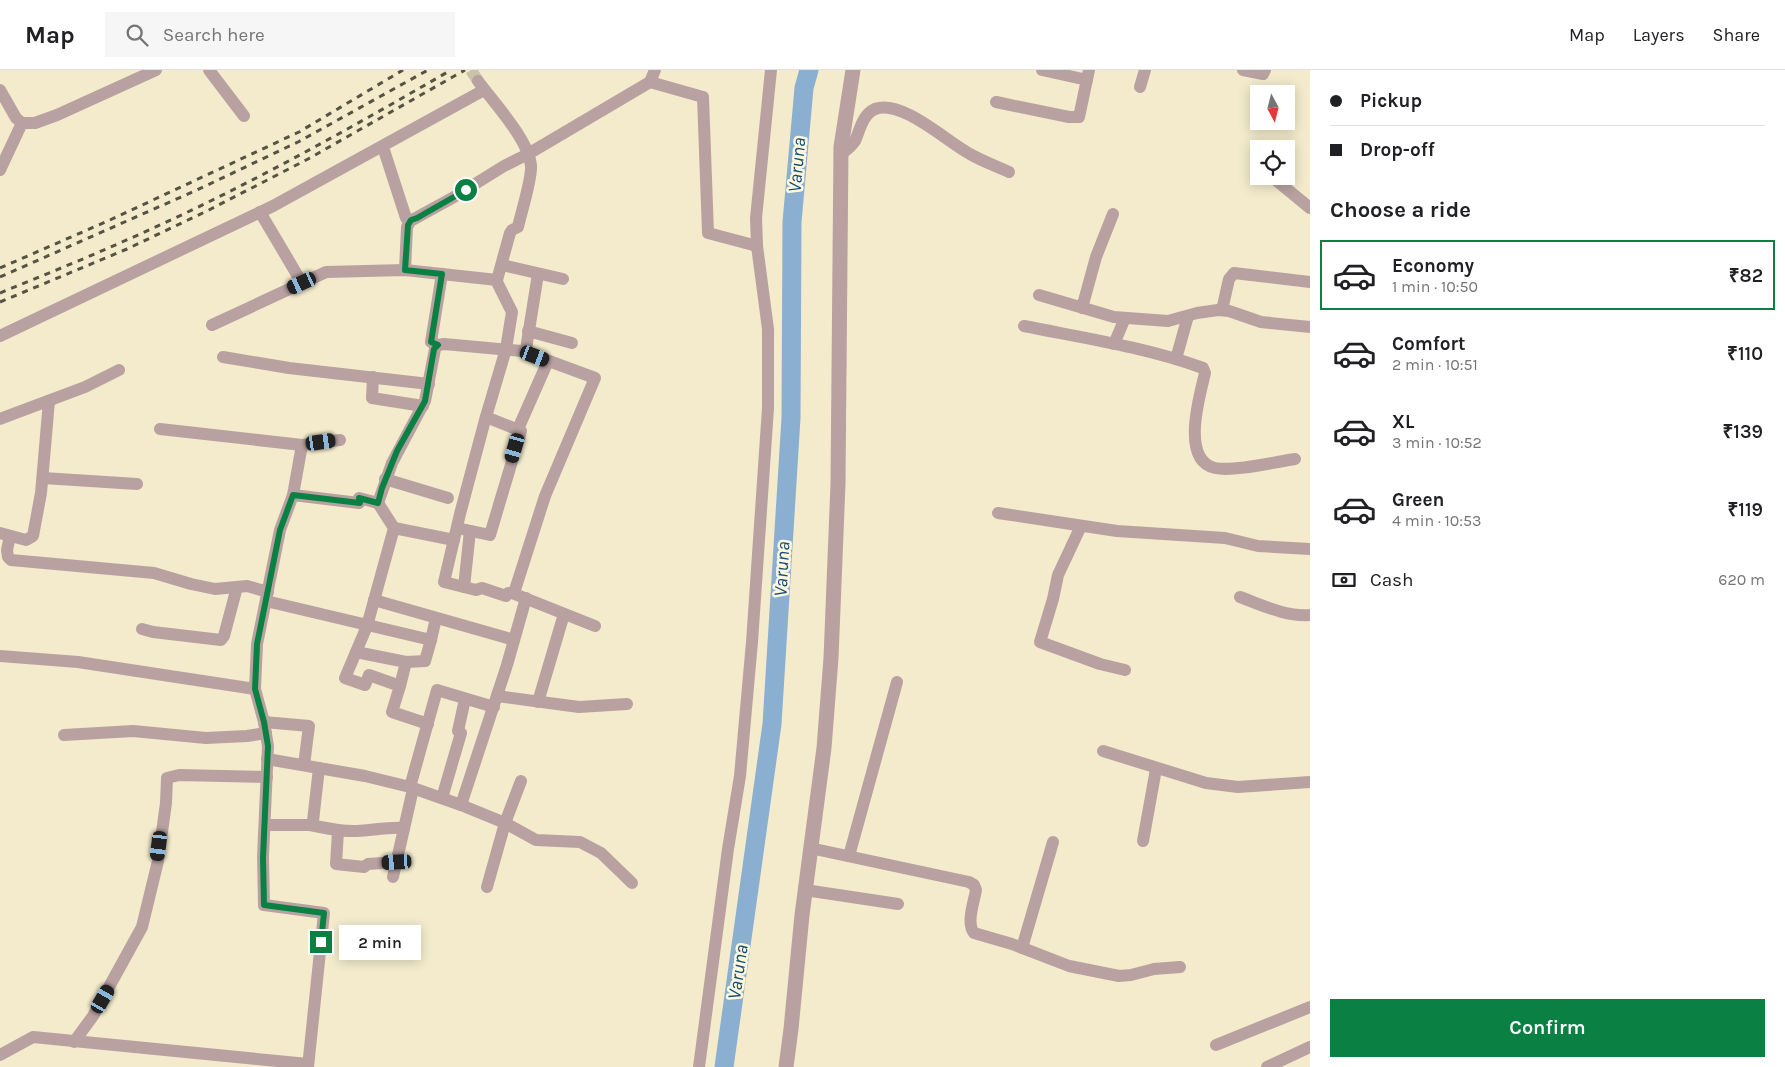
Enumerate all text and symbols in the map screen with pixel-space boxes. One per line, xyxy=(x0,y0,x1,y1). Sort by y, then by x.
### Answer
search box xyxy=(105,12,455,57)
text: Map xyxy=(25,21,75,49)
icon: search xyxy=(123,21,151,49)
text: Search here xyxy=(163,24,265,46)
text: Map xyxy=(1569,24,1605,46)
text: Layers xyxy=(1633,24,1685,46)
text: Share xyxy=(1713,24,1760,46)
north arrow xyxy=(1250,85,1295,130)
map controls xyxy=(1250,85,1295,185)
text: Pickup xyxy=(1360,90,1422,112)
water label: Varuna xyxy=(784,136,810,194)
text: Drop-off xyxy=(1360,139,1435,161)
button: locate xyxy=(1250,140,1295,185)
route start xyxy=(455,179,477,201)
text: Choose a ride xyxy=(1330,197,1471,223)
icon: car xyxy=(1332,253,1377,298)
text: Economy xyxy=(1392,255,1474,277)
text: ₹82 xyxy=(1729,265,1763,287)
car xyxy=(285,270,318,296)
text: 1 min · 10:50 xyxy=(1392,277,1478,296)
icon: car xyxy=(1332,331,1377,376)
text: Comfort xyxy=(1392,333,1466,355)
text: ₹110 xyxy=(1727,343,1763,365)
car xyxy=(518,344,551,368)
text: 2 min · 10:51 xyxy=(1392,355,1478,374)
icon: car xyxy=(1332,409,1377,454)
text: XL xyxy=(1392,411,1414,433)
text: ₹139 xyxy=(1722,421,1763,443)
car xyxy=(305,432,336,452)
car xyxy=(503,432,526,464)
text: 3 min · 10:52 xyxy=(1392,433,1482,452)
icon: car xyxy=(1332,487,1377,532)
text: Green xyxy=(1392,489,1444,511)
text: ₹119 xyxy=(1727,499,1763,521)
text: 4 min · 10:53 xyxy=(1392,511,1482,530)
water label: Varuna xyxy=(770,541,794,597)
icon: cash xyxy=(1330,566,1358,594)
text: Cash xyxy=(1370,569,1414,591)
text: 620 m xyxy=(1718,570,1765,589)
car xyxy=(149,830,168,862)
car xyxy=(381,854,412,870)
callout: 2 min xyxy=(338,924,421,960)
route end xyxy=(310,931,332,953)
text: 2 min xyxy=(358,933,402,952)
water label: Varuna xyxy=(723,943,753,1001)
car xyxy=(89,982,116,1016)
button: Confirm xyxy=(1330,999,1765,1057)

